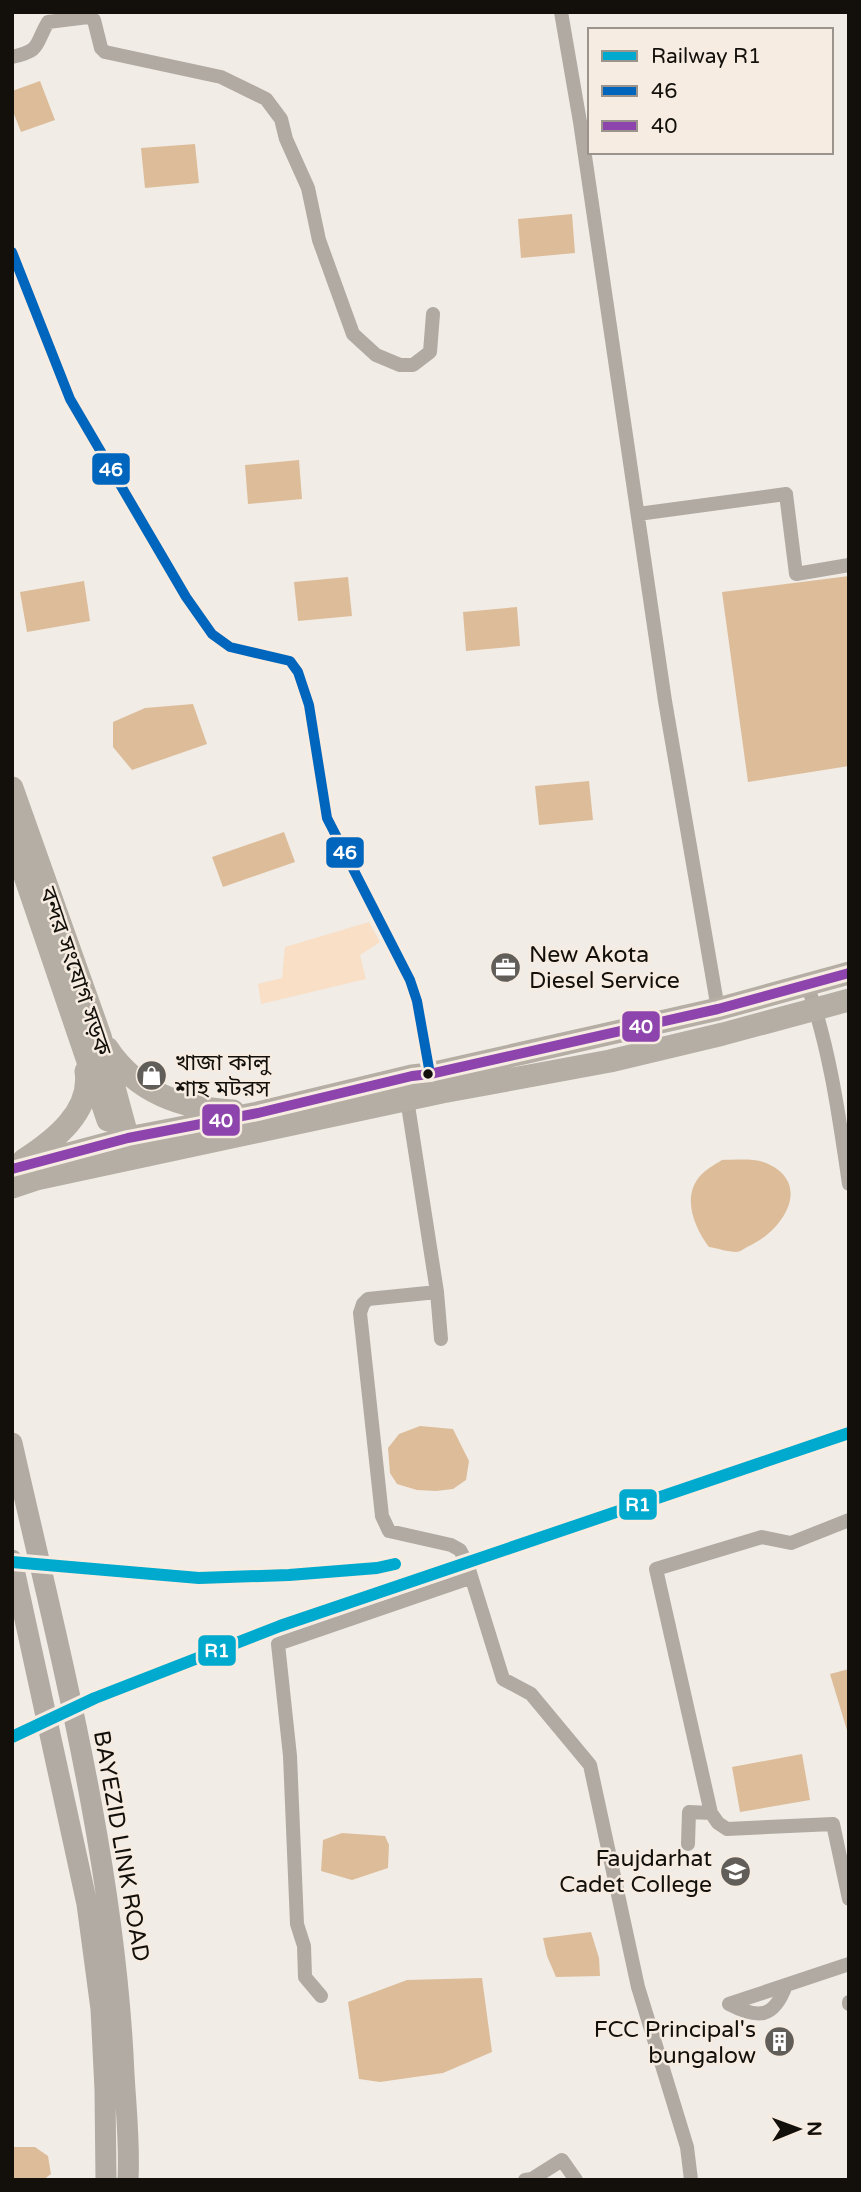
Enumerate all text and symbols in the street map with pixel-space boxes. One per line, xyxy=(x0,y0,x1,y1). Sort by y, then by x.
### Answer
legend xyxy=(588,28,833,154)
text: Railway R1 xyxy=(651,44,761,69)
text: 46 xyxy=(651,79,677,104)
text: 40 xyxy=(651,114,677,139)
line badge: 46 xyxy=(91,452,131,486)
text: 46 xyxy=(99,459,123,481)
line badge: 46 xyxy=(325,836,365,869)
text: 46 xyxy=(333,842,357,864)
street label: বন্দর সংযোগ সড়ক xyxy=(33,882,117,1060)
place label: New Akota Diesel Service xyxy=(529,941,680,995)
office icon: New Akota Diesel Service xyxy=(489,950,523,984)
line badge: 40 xyxy=(621,1010,661,1043)
text: 40 xyxy=(629,1016,653,1038)
place label: খাজা কালু শাহ মটরস xyxy=(174,1049,272,1103)
shop icon: খাজা কালু শাহ মটরস xyxy=(135,1058,169,1092)
unlabelled marker xyxy=(421,1067,435,1081)
line badge: 40 xyxy=(201,1103,241,1137)
text: 40 xyxy=(209,1110,233,1132)
line badge: R1 xyxy=(618,1488,658,1521)
text: R1 xyxy=(625,1494,651,1516)
line badge: R1 xyxy=(197,1634,237,1667)
text: R1 xyxy=(204,1640,230,1662)
street label: BAYEZID LINK ROAD xyxy=(87,1728,155,1964)
place label: Faujdarhat Cadet College xyxy=(559,1845,712,1899)
school or university icon: Faujdarhat Cadet College xyxy=(718,1854,752,1888)
place label: FCC Principal's bungalow xyxy=(594,2016,756,2070)
building icon: FCC Principal's bungalow xyxy=(762,2025,796,2059)
north arrow xyxy=(763,2094,833,2164)
text: N xyxy=(803,2121,825,2137)

